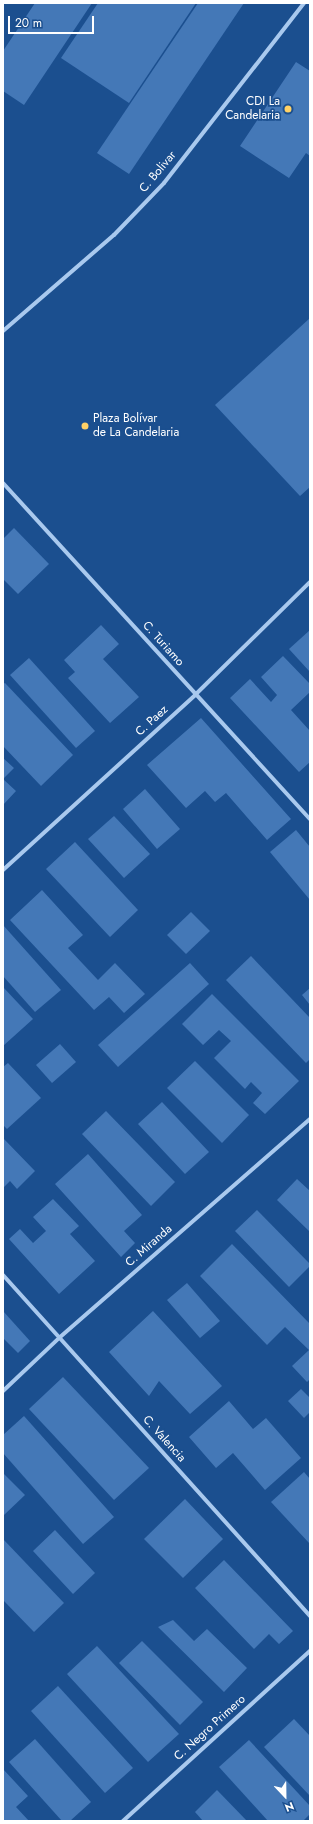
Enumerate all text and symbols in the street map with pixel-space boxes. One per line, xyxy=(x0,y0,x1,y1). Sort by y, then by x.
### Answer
scale bar xyxy=(10,8,96,34)
text: 20 m xyxy=(15,14,42,32)
place label: CDI La Candelaria xyxy=(225,95,280,123)
marker: CDI La Candelaria xyxy=(283,104,293,114)
street label: C. Bolivar xyxy=(137,148,179,196)
place label: Plaza Bolívar de La Candelaria xyxy=(93,412,179,440)
marker: Plaza Bolívar de La Candelaria xyxy=(80,421,90,431)
street label: C. Turiamo xyxy=(139,619,187,669)
street label: C. Paez xyxy=(133,703,171,739)
street label: C. Miranda xyxy=(123,1222,175,1270)
street label: C. Valencia xyxy=(139,1413,189,1465)
street label: C. Negro Primero xyxy=(171,1692,249,1764)
north arrow xyxy=(265,1776,305,1816)
text: N xyxy=(282,1798,297,1816)

